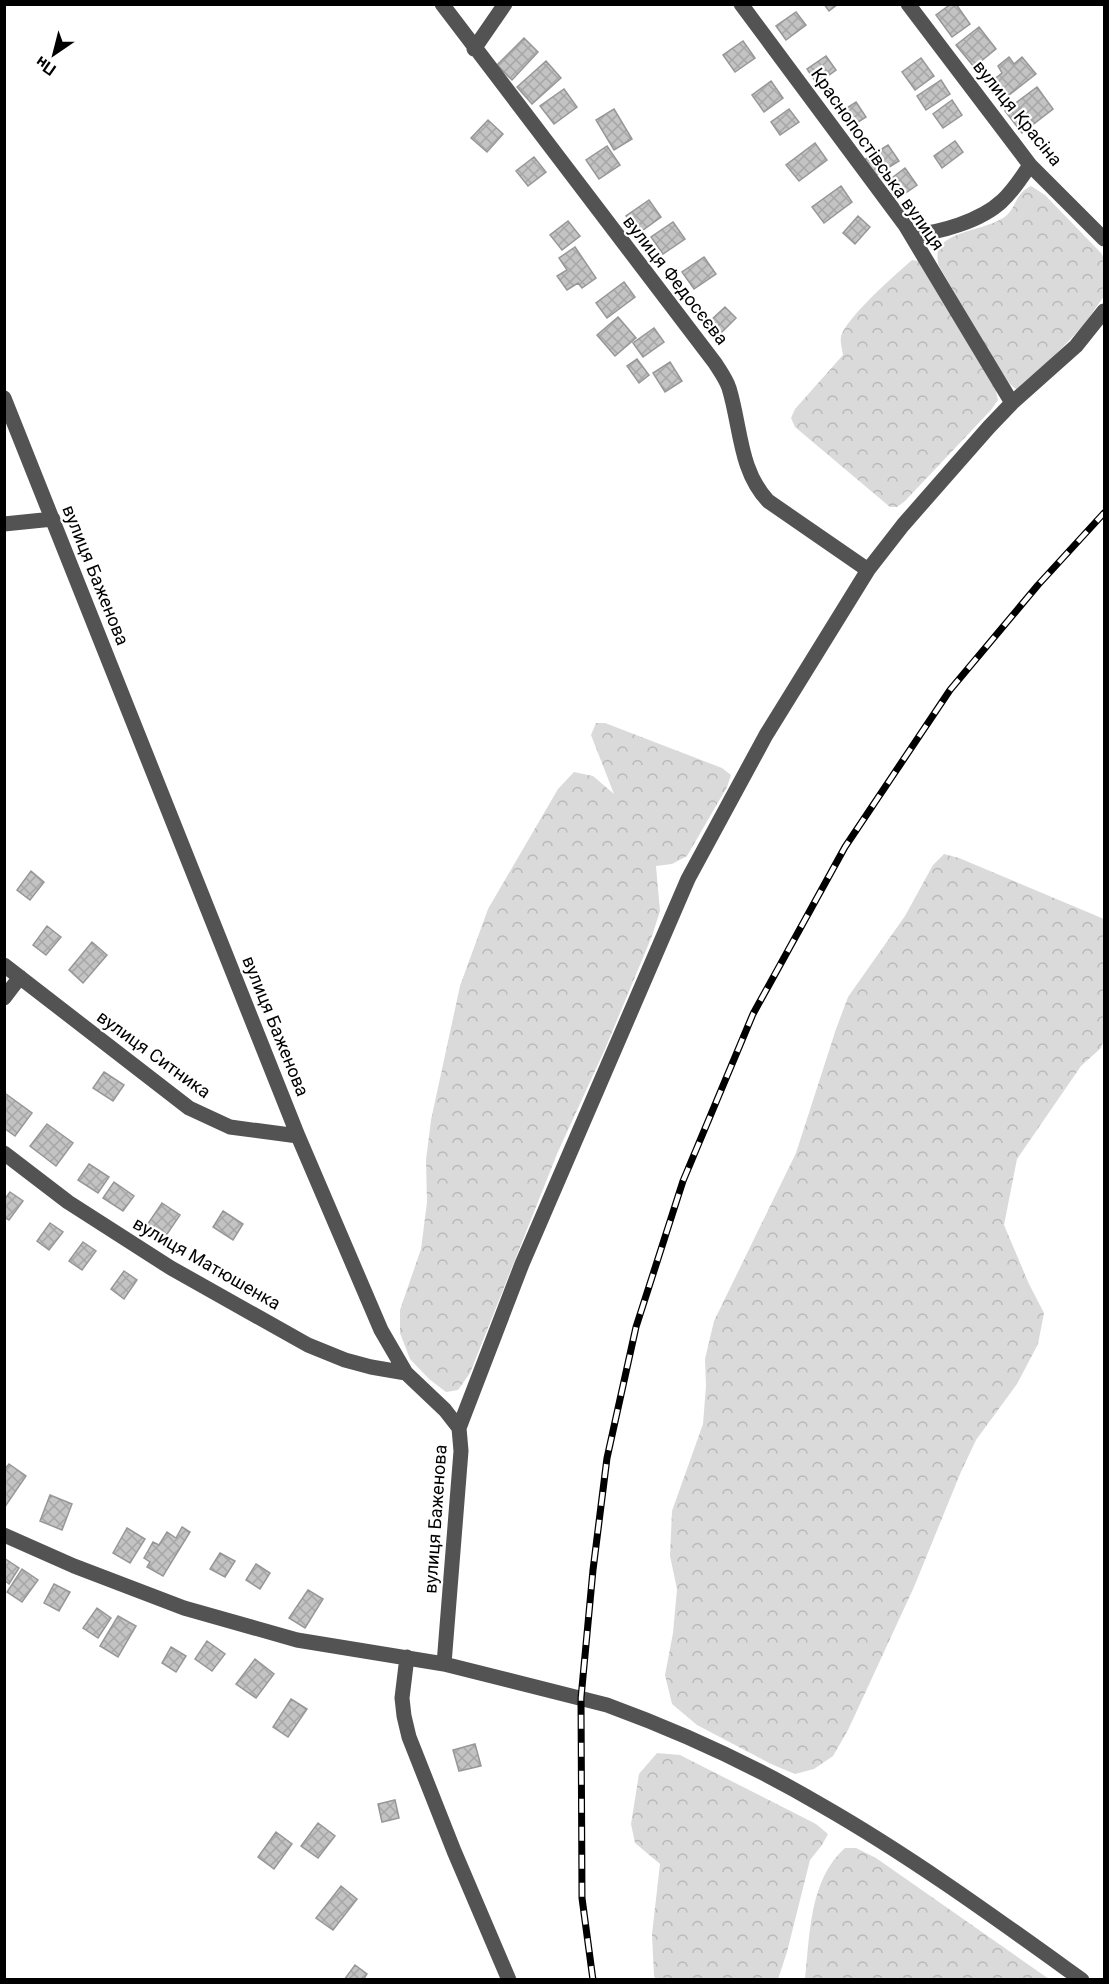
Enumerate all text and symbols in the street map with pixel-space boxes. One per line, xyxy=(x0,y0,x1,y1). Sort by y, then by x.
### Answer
north arrow xyxy=(24,24,84,84)
text: Пн xyxy=(32,52,59,80)
street label: вулиця Красіна xyxy=(969,56,1067,170)
street label: Краснопостівська вулиця xyxy=(807,64,949,254)
street label: вулиця Федосєєва xyxy=(619,211,733,349)
street label: вулиця Баженова xyxy=(58,502,134,648)
street label: вулиця Баженова xyxy=(238,953,314,1099)
street label: вулиця Ситника xyxy=(93,1006,215,1102)
street label: вулиця Матюшенка xyxy=(129,1212,285,1314)
street label: вулиця Баженова xyxy=(419,1444,451,1594)

